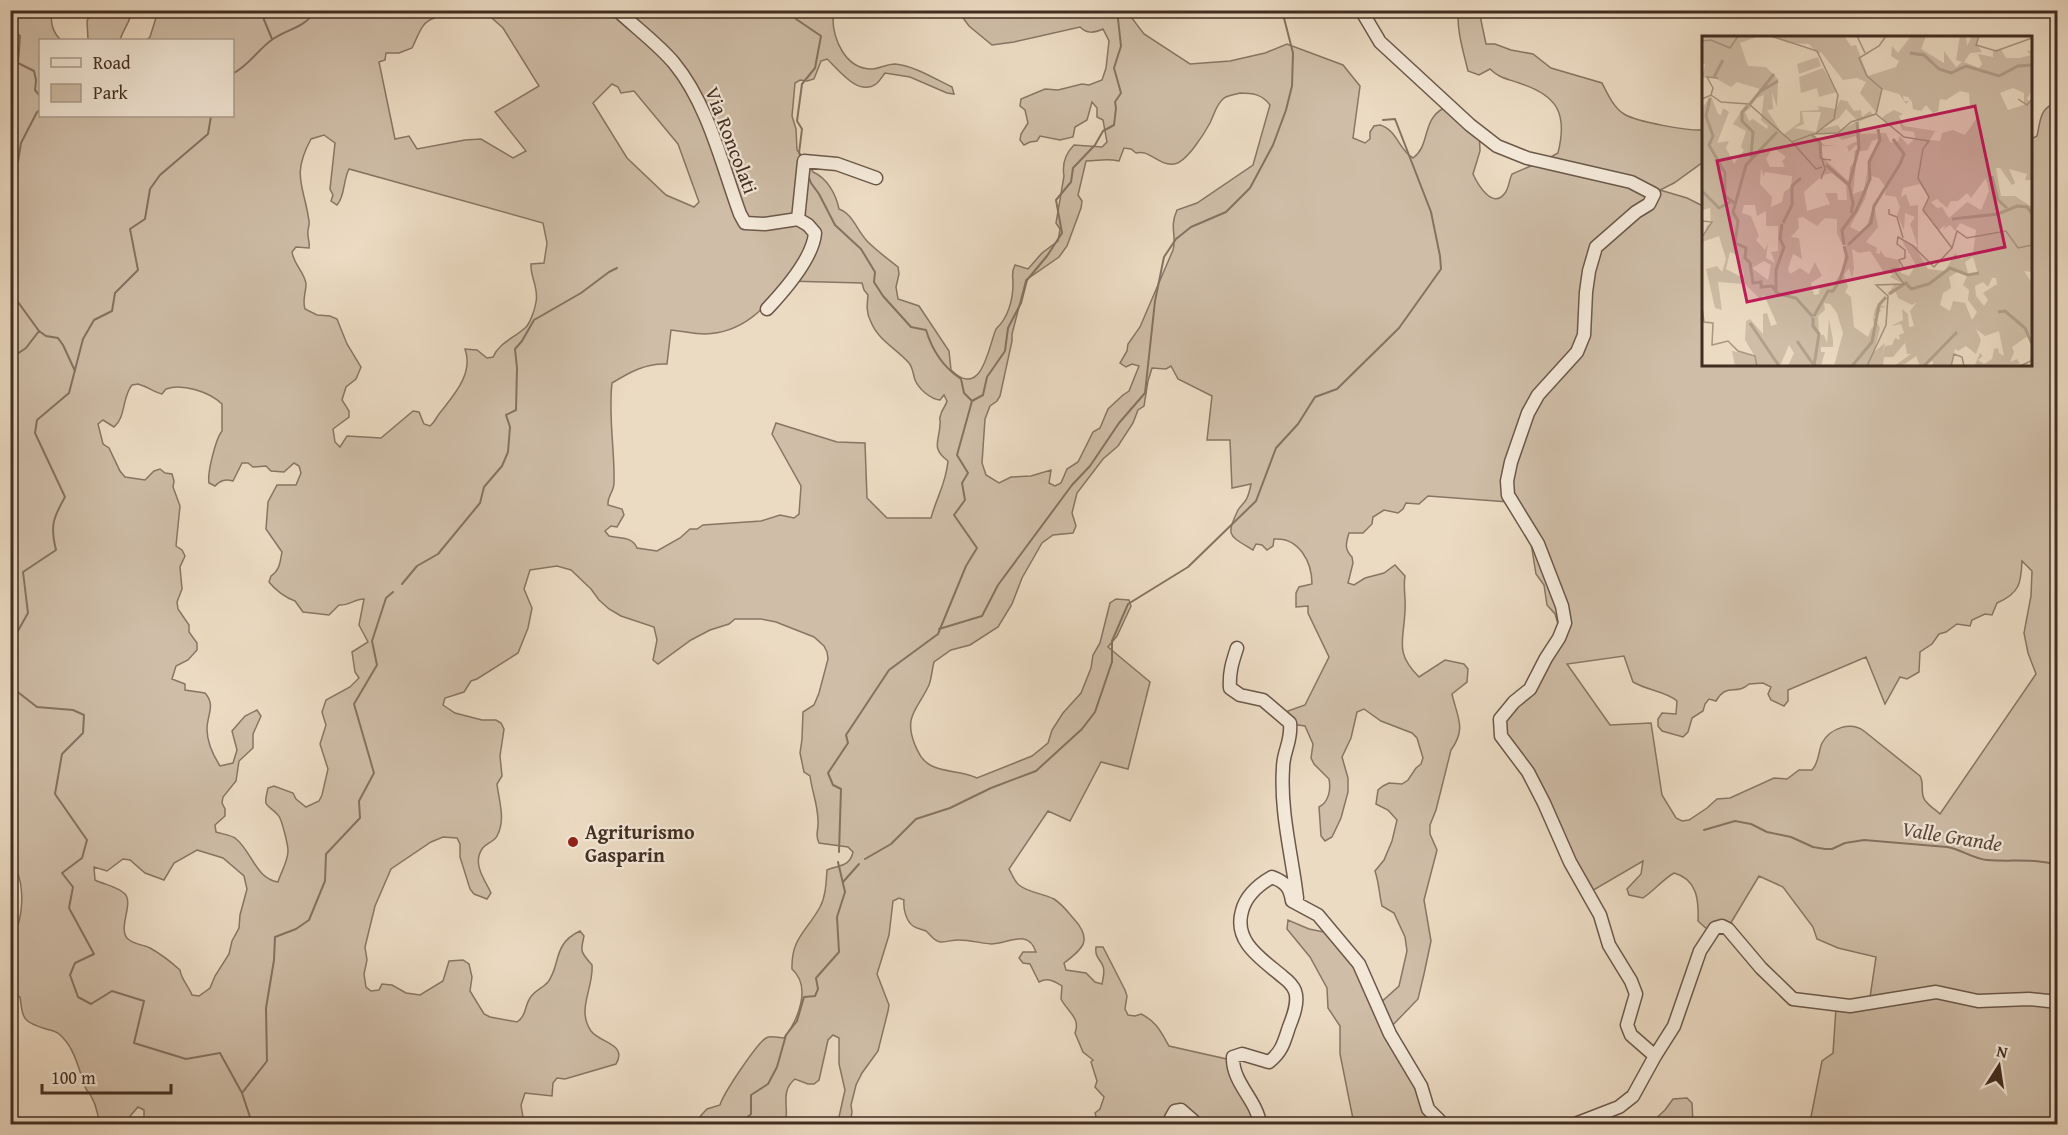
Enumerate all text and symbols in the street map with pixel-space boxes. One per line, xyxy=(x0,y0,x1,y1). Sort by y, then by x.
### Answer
inset map xyxy=(1702,36,2032,366)
legend xyxy=(39,39,234,117)
text: Road xyxy=(93,49,131,76)
text: Park xyxy=(93,79,129,106)
street label: Via Roncolati xyxy=(698,82,766,198)
water label: Valle Grande xyxy=(1899,813,2005,859)
place label: Agriturismo Gasparin xyxy=(585,817,695,869)
marker: Agriturismo Gasparin xyxy=(566,835,580,849)
north arrow xyxy=(1969,1036,2029,1096)
text: N xyxy=(1994,1038,2010,1064)
scale bar xyxy=(42,1057,171,1095)
text: 100 m xyxy=(51,1064,96,1091)

